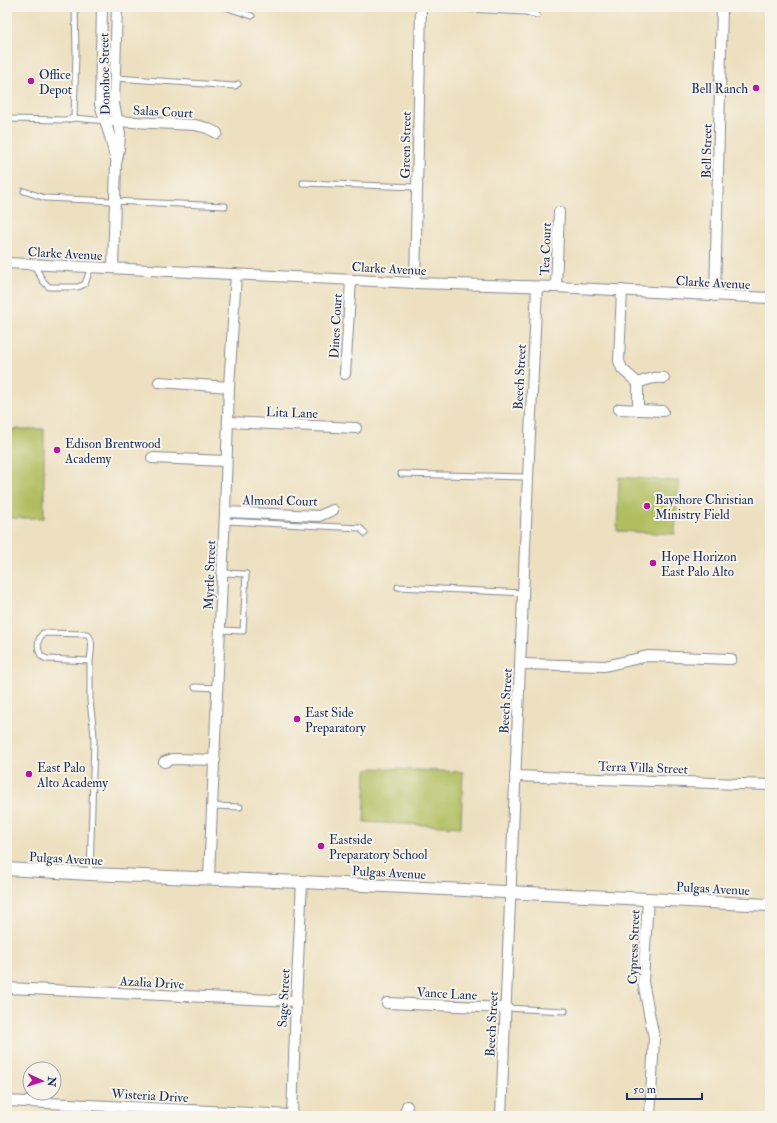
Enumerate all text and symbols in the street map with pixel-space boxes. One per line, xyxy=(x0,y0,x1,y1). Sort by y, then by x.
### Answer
street label: Donohoe Street xyxy=(96,33,114,115)
place label: Office Depot xyxy=(39,67,72,99)
marker: Office Depot xyxy=(26,76,36,86)
place label: Bell Ranch xyxy=(691,81,748,97)
marker: Bell Ranch xyxy=(751,83,761,93)
street label: Salas Court xyxy=(133,102,193,122)
street label: Green Street xyxy=(397,111,415,179)
street label: Bell Street xyxy=(699,124,715,178)
street label: Tea Court xyxy=(537,222,555,276)
street label: Clarke Avenue xyxy=(27,244,103,264)
street label: Clarke Avenue xyxy=(351,259,427,279)
street label: Clarke Avenue xyxy=(675,273,751,293)
street label: Dines Court xyxy=(326,293,346,359)
street label: Beech Street xyxy=(510,344,530,410)
street label: Lita Lane xyxy=(266,404,319,422)
place label: Edison Brentwood Academy xyxy=(64,436,161,468)
marker: Edison Brentwood Academy xyxy=(52,445,62,455)
street label: Almond Court xyxy=(241,492,318,510)
place label: Bayshore Christian Ministry Field xyxy=(655,492,754,524)
marker: Bayshore Christian Ministry Field xyxy=(642,501,652,511)
street label: Myrtle Street xyxy=(201,540,220,610)
place label: Hope Horizon East Palo Alto xyxy=(661,549,737,580)
marker: Hope Horizon East Palo Alto xyxy=(648,558,658,568)
street label: Beech Street xyxy=(496,668,516,734)
place label: East Side Preparatory xyxy=(305,705,366,737)
marker: East Side Preparatory xyxy=(292,714,302,724)
street label: Terra Villa Street xyxy=(598,758,688,778)
place label: East Palo Alto Academy xyxy=(36,760,108,792)
marker: East Palo Alto Academy xyxy=(24,769,34,779)
place label: Eastside Preparatory School xyxy=(329,832,428,864)
marker: Eastside Preparatory School xyxy=(316,841,326,851)
street label: Pulgas Avenue xyxy=(28,849,104,869)
street label: Pulgas Avenue xyxy=(351,863,427,883)
street label: Pulgas Avenue xyxy=(675,879,751,899)
street label: Cypress Street xyxy=(625,909,644,985)
street label: Sage Street xyxy=(274,968,294,1028)
street label: Azalia Drive xyxy=(118,973,185,993)
street label: Vance Lane xyxy=(416,984,478,1004)
street label: Beech Street xyxy=(482,991,502,1057)
north arrow xyxy=(22,1061,62,1101)
text: N xyxy=(45,1075,58,1088)
scale bar xyxy=(627,1075,702,1101)
text: 50 m xyxy=(633,1082,657,1097)
street label: Wisteria Drive xyxy=(110,1086,189,1106)

